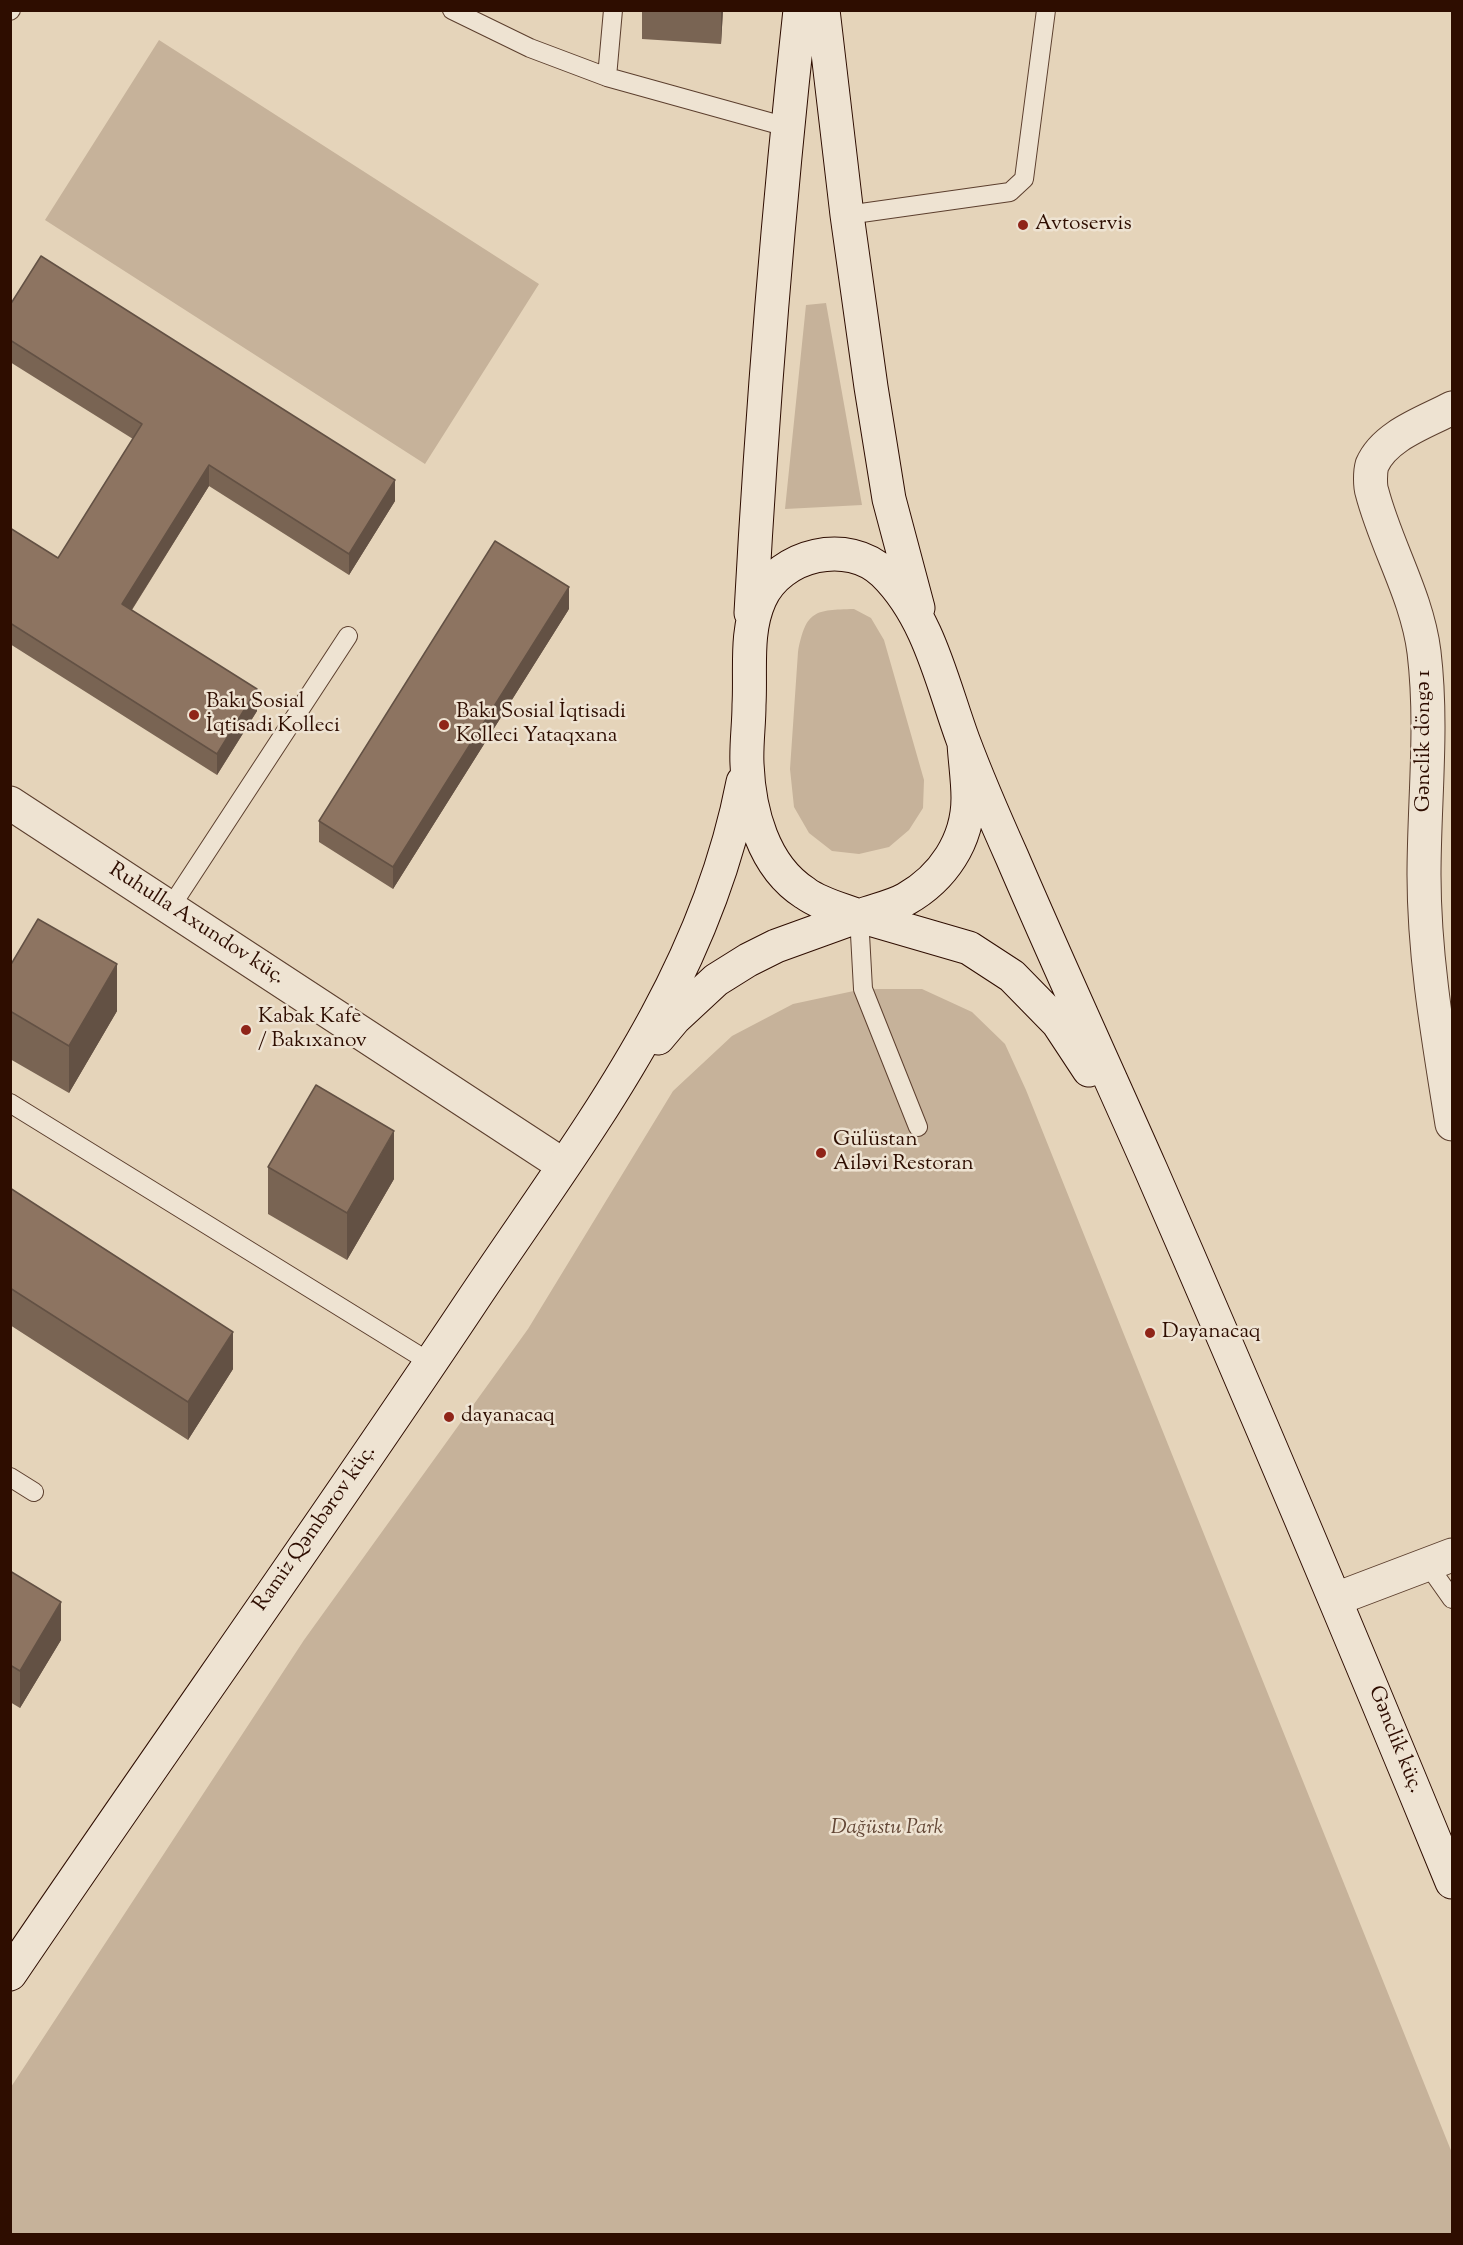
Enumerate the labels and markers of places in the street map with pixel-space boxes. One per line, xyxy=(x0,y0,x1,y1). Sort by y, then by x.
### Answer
place label: Avtoservis xyxy=(1035,212,1132,238)
marker: Avtoservis xyxy=(1016,218,1030,232)
place label: Bakı Sosial İqtisadi Kolleci xyxy=(206,690,340,740)
place label: Bakı Sosial İqtisadi Kolleci Yataqxana xyxy=(456,700,626,750)
marker: Bakı Sosial İqtisadi Kolleci xyxy=(187,708,201,722)
marker: Bakı Sosial İqtisadi Kolleci Yataqxana xyxy=(437,718,451,732)
place label: Kabak Kafe / Bakıxanov xyxy=(258,1005,367,1055)
marker: Kabak Kafe / Bakıxanov xyxy=(239,1023,253,1037)
place label: Gülüstan Ailəvi Restoran xyxy=(833,1128,974,1178)
marker: Gülüstan Ailəvi Restoran xyxy=(814,1146,828,1160)
place label: Dayanacaq xyxy=(1162,1320,1261,1346)
marker: Dayanacaq xyxy=(1143,1326,1157,1340)
place label: dayanacaq xyxy=(461,1404,555,1430)
marker: dayanacaq xyxy=(442,1410,456,1424)

